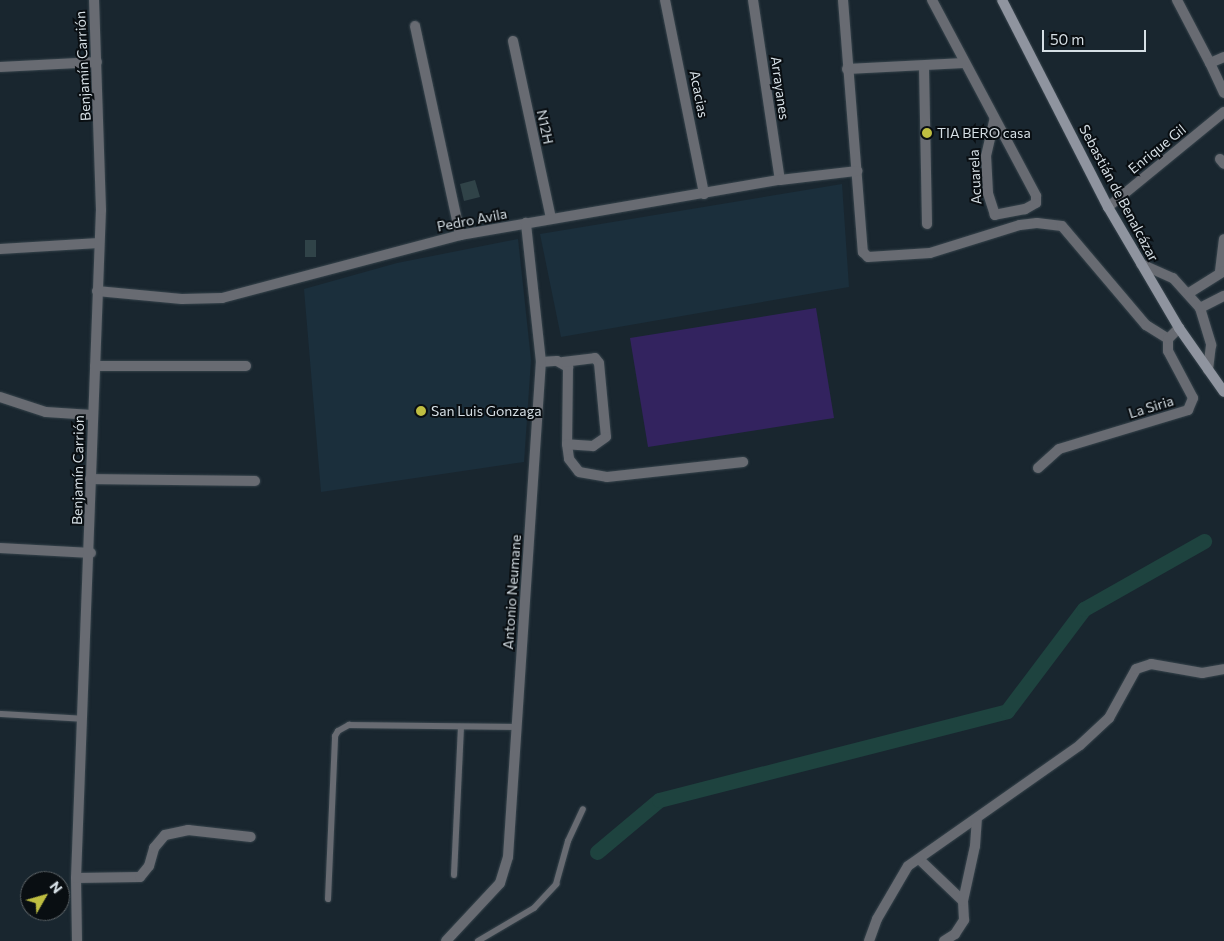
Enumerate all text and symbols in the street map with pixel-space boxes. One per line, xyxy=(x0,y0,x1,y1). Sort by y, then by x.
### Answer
street label: Benjamín Carrión xyxy=(72,11,94,121)
scale bar xyxy=(1044,20,1148,52)
text: 50 m xyxy=(1050,30,1084,48)
street label: Arrayanes xyxy=(767,55,793,121)
street label: Acacias xyxy=(686,69,712,119)
street label: N12H xyxy=(533,108,557,146)
street label: Enrique Gil xyxy=(1125,121,1189,177)
street label: Sebastián de Benalcázar xyxy=(1076,122,1162,264)
place label: TIA BERO casa xyxy=(937,125,1031,141)
marker: TIA BERO casa xyxy=(921,127,933,139)
street label: Acuarela xyxy=(965,149,985,205)
street label: Pedro Avila xyxy=(435,205,509,235)
street label: La Siria xyxy=(1126,392,1176,422)
place label: San Luis Gonzaga xyxy=(431,403,541,419)
marker: San Luis Gonzaga xyxy=(415,405,427,417)
street label: Benjamín Carrión xyxy=(69,415,87,525)
street label: Antonio Neumane xyxy=(500,534,524,650)
north arrow xyxy=(20,871,70,921)
text: N xyxy=(46,878,66,896)

